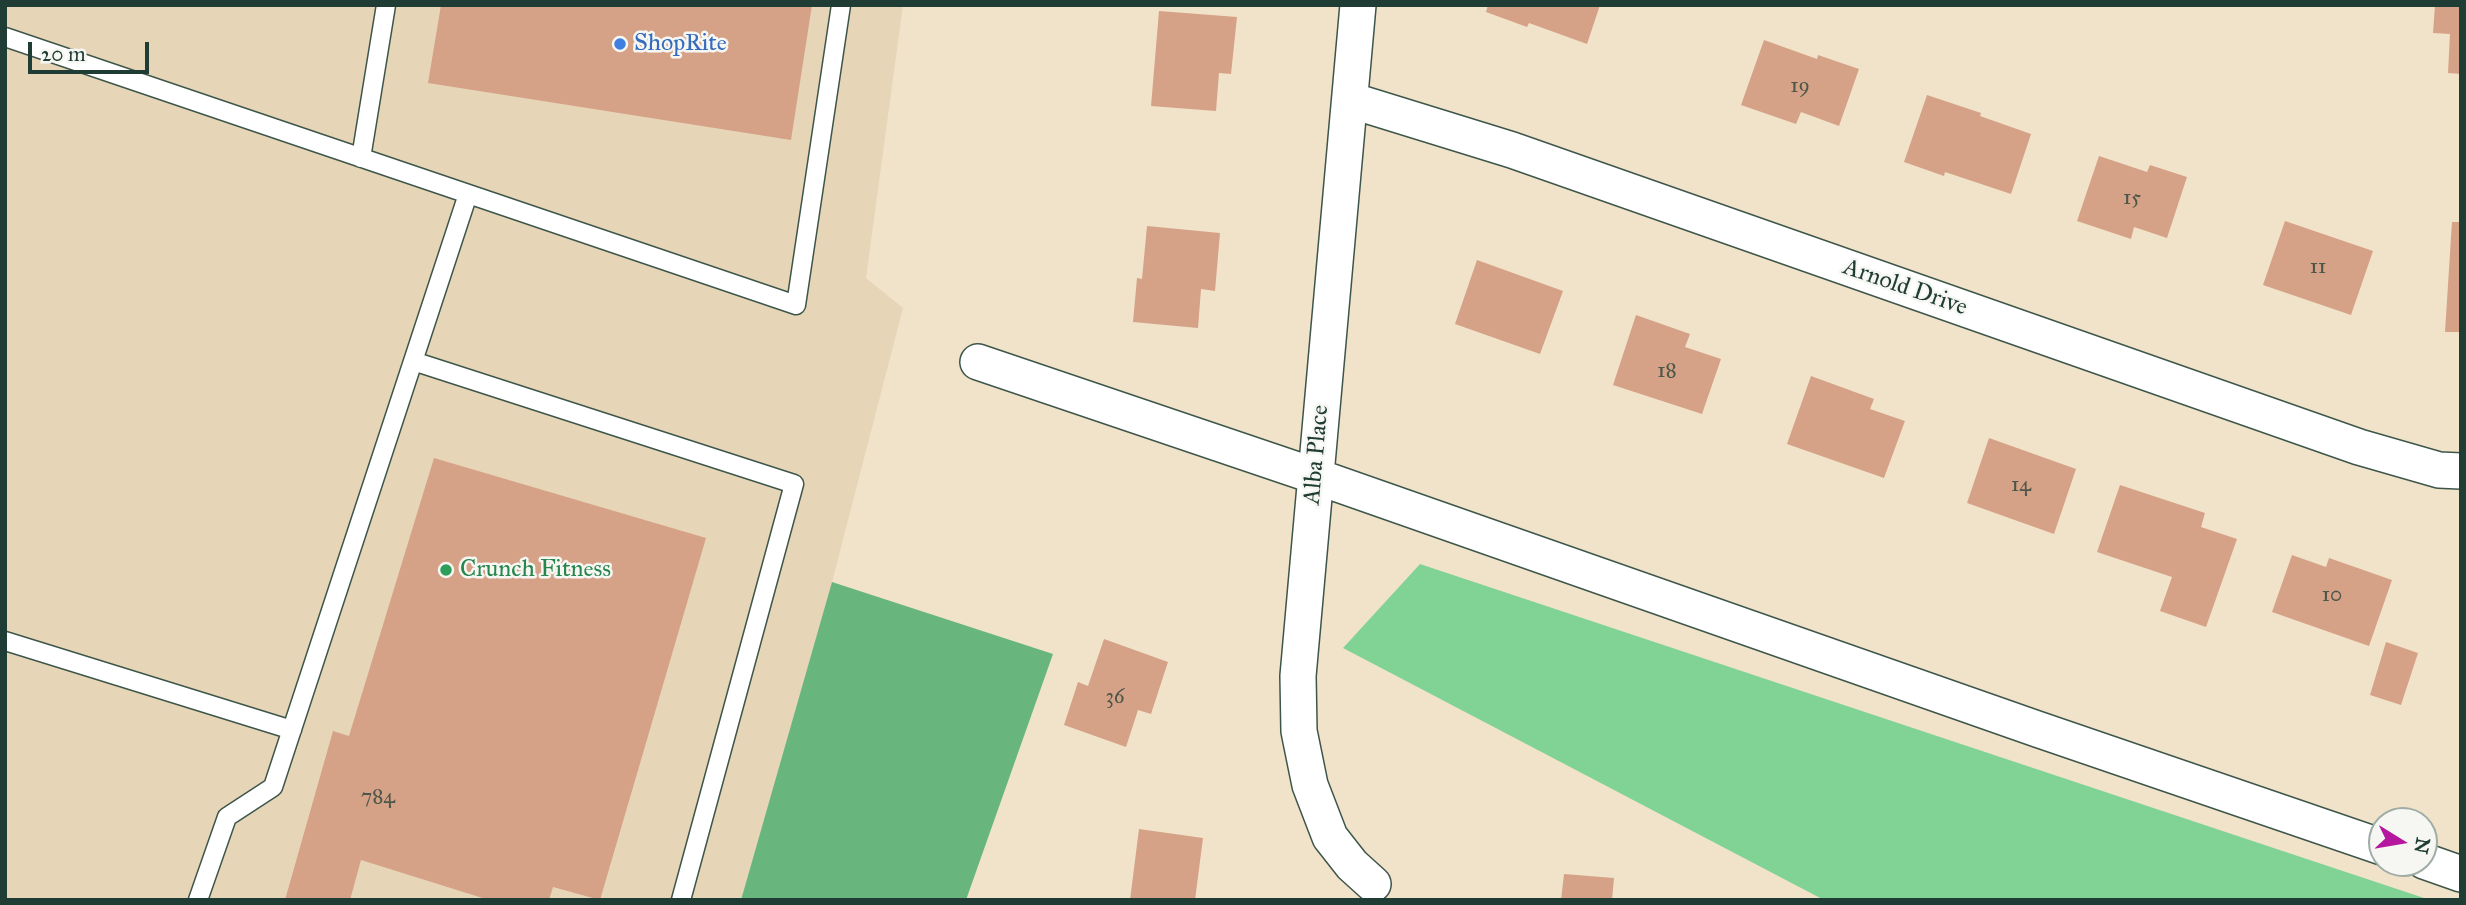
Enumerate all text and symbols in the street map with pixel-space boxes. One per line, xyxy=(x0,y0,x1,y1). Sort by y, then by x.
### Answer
scale bar xyxy=(32,28,152,72)
place label: ShopRite xyxy=(634,30,727,58)
marker: ShopRite xyxy=(612,36,628,52)
text: 20 m xyxy=(41,41,86,67)
house number: 19 xyxy=(1790,74,1810,100)
house number: 15 xyxy=(2123,186,2141,212)
street label: Arnold Drive xyxy=(1839,253,1971,323)
house number: 11 xyxy=(2310,255,2326,281)
house number: 18 xyxy=(1657,359,1677,385)
street label: Alba Place xyxy=(1298,404,1336,506)
house number: 14 xyxy=(2011,473,2031,499)
place label: Crunch Fitness xyxy=(460,556,611,584)
marker: Crunch Fitness xyxy=(438,562,454,578)
house number: 10 xyxy=(2322,583,2342,609)
house number: 36 xyxy=(1105,685,1125,711)
house number: 784 xyxy=(361,785,395,811)
north arrow xyxy=(2368,807,2438,877)
text: N xyxy=(2409,836,2435,856)

